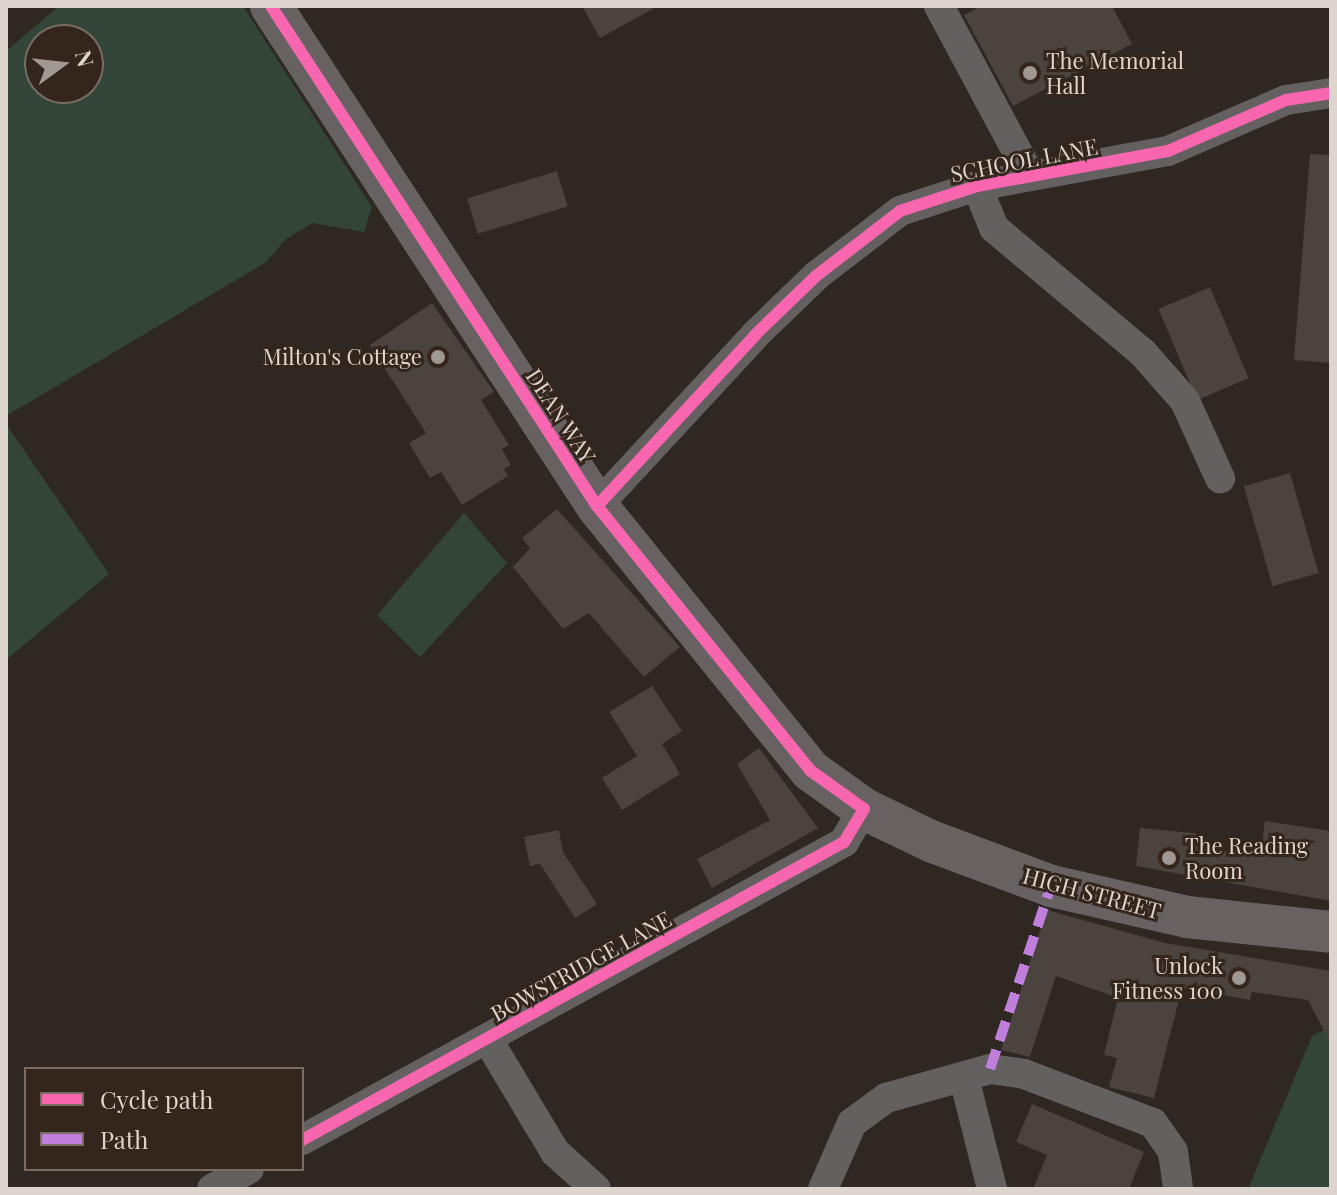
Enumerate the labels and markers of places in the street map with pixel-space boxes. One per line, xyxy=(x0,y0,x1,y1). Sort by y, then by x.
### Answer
place label: The Memorial Hall xyxy=(1046,47,1184,98)
marker: The Memorial Hall xyxy=(1021,64,1039,82)
place label: Milton's Cottage xyxy=(263,344,422,370)
marker: Milton's Cottage xyxy=(429,348,447,366)
place label: The Reading Room xyxy=(1185,832,1308,884)
marker: The Reading Room xyxy=(1160,849,1178,867)
place label: Unlock Fitness 100 xyxy=(1112,952,1223,1004)
marker: Unlock Fitness 100 xyxy=(1230,969,1248,987)

